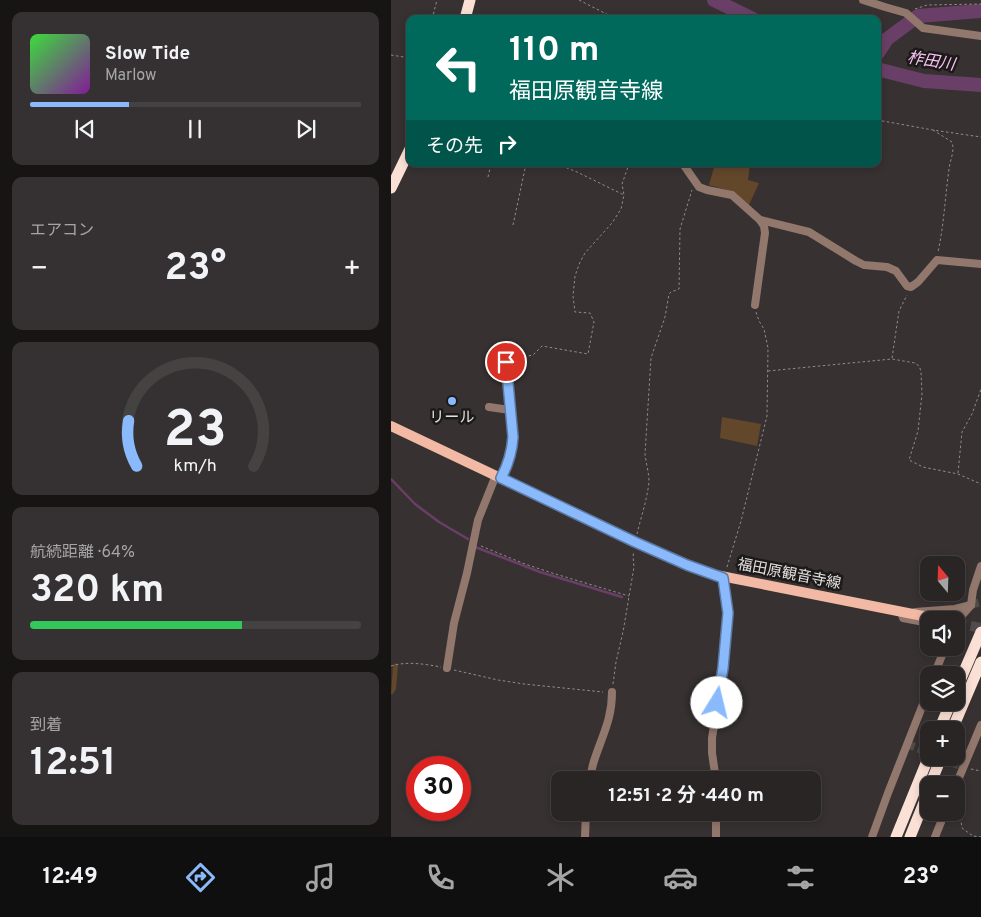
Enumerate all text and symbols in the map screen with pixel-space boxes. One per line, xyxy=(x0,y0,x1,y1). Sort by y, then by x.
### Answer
text: 110 m xyxy=(509,29,599,73)
icon: left xyxy=(426,35,491,100)
text: Slow Tide xyxy=(105,42,190,66)
water label: 柞田川 xyxy=(906,48,958,76)
text: Marlow xyxy=(105,66,157,86)
text: 福田原観音寺線 xyxy=(509,79,663,106)
icon: previous xyxy=(71,115,99,143)
icon: pause xyxy=(181,115,209,143)
icon: next xyxy=(292,115,320,143)
icon: right xyxy=(493,130,521,158)
text: その先 xyxy=(426,135,483,159)
text: エアコン xyxy=(30,221,94,241)
text: 23° xyxy=(165,245,226,294)
text: − xyxy=(30,252,48,288)
text: + xyxy=(343,252,361,288)
pin xyxy=(485,341,527,383)
icon: arrive xyxy=(492,348,520,376)
marker: リール xyxy=(446,395,458,407)
text: 23 xyxy=(164,399,227,465)
place label: リール xyxy=(429,409,475,428)
text: km/h xyxy=(174,455,217,478)
text: 航続距離 · 64% xyxy=(30,543,135,563)
street label: 福田原観音寺線 xyxy=(736,556,842,594)
north arrow xyxy=(920,556,965,601)
map controls xyxy=(920,556,965,821)
text: 320 km xyxy=(30,567,164,616)
button: sound xyxy=(920,611,965,656)
button: layers xyxy=(920,666,965,711)
position arrow xyxy=(690,676,742,728)
text: 到着 xyxy=(30,716,62,736)
button: + xyxy=(920,721,965,766)
text: 12:51 xyxy=(30,740,116,789)
speed limit sign: 30 xyxy=(406,756,471,821)
button: − xyxy=(920,776,965,821)
text: 12:51 · 2 分 · 440 m xyxy=(608,784,764,808)
icon: directions xyxy=(183,860,218,895)
icon: music xyxy=(303,860,338,895)
icon: phone xyxy=(423,860,458,895)
icon: climate xyxy=(543,860,578,895)
icon: car xyxy=(663,860,698,895)
icon: filters xyxy=(783,860,818,895)
text: 12:49 xyxy=(42,864,98,891)
text: 23° xyxy=(903,864,938,891)

